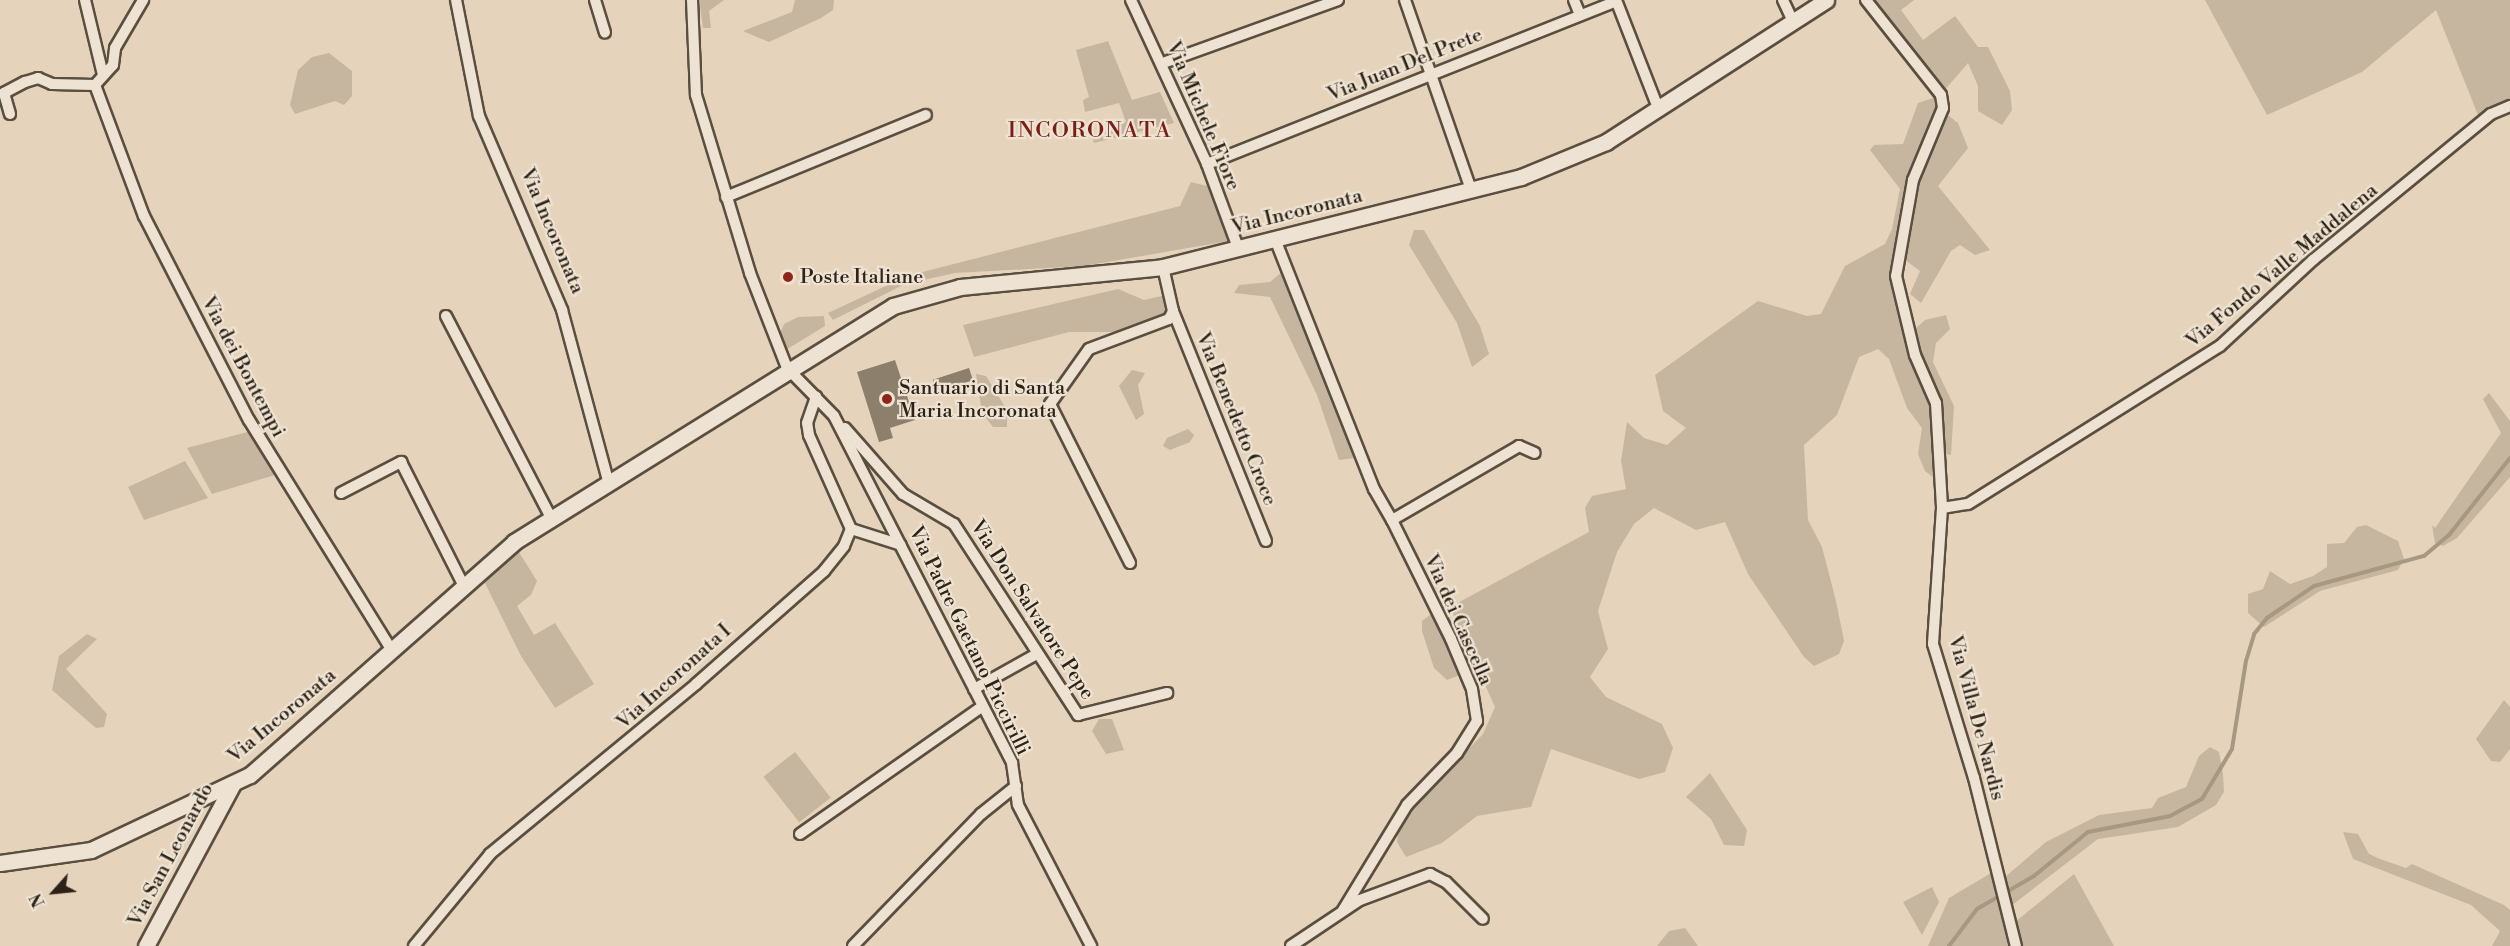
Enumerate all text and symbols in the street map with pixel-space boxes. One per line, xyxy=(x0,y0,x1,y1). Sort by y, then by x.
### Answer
street label: Via Juan Del Prete xyxy=(1324,23,1486,107)
street label: Via Michele Fiore xyxy=(1161,38,1245,194)
district label: INCORONATA xyxy=(1008,118,1172,144)
street label: Via Incoronata xyxy=(515,165,589,297)
street label: Via Fondo Valle Maddalena xyxy=(2181,179,2383,353)
street label: Via Incoronata xyxy=(1229,184,1365,240)
place label: Poste Italiane xyxy=(800,265,923,289)
marker: Poste Italiane xyxy=(781,270,795,284)
street label: Via dei Bontempi xyxy=(196,292,290,442)
street label: Via Benedetto Croce xyxy=(1190,329,1282,509)
place label: Santuario di Santa Maria Incoronata xyxy=(899,376,1065,423)
marker: Santuario di Santa Maria Incoronata xyxy=(880,392,894,406)
street label: Via Don Salvatore Pepe xyxy=(965,516,1099,704)
street label: Via Padre Gaetano Piccirilli xyxy=(903,523,1035,759)
street label: Via dei Cascella xyxy=(1418,551,1498,689)
street label: Via Incoronata I xyxy=(612,619,736,735)
street label: Via Villa De Nardis xyxy=(1942,633,2010,803)
street label: Via Incoronata xyxy=(223,664,341,768)
street label: Via San Leonardo xyxy=(123,779,219,931)
north arrow xyxy=(24,862,84,922)
text: N xyxy=(26,890,50,910)

